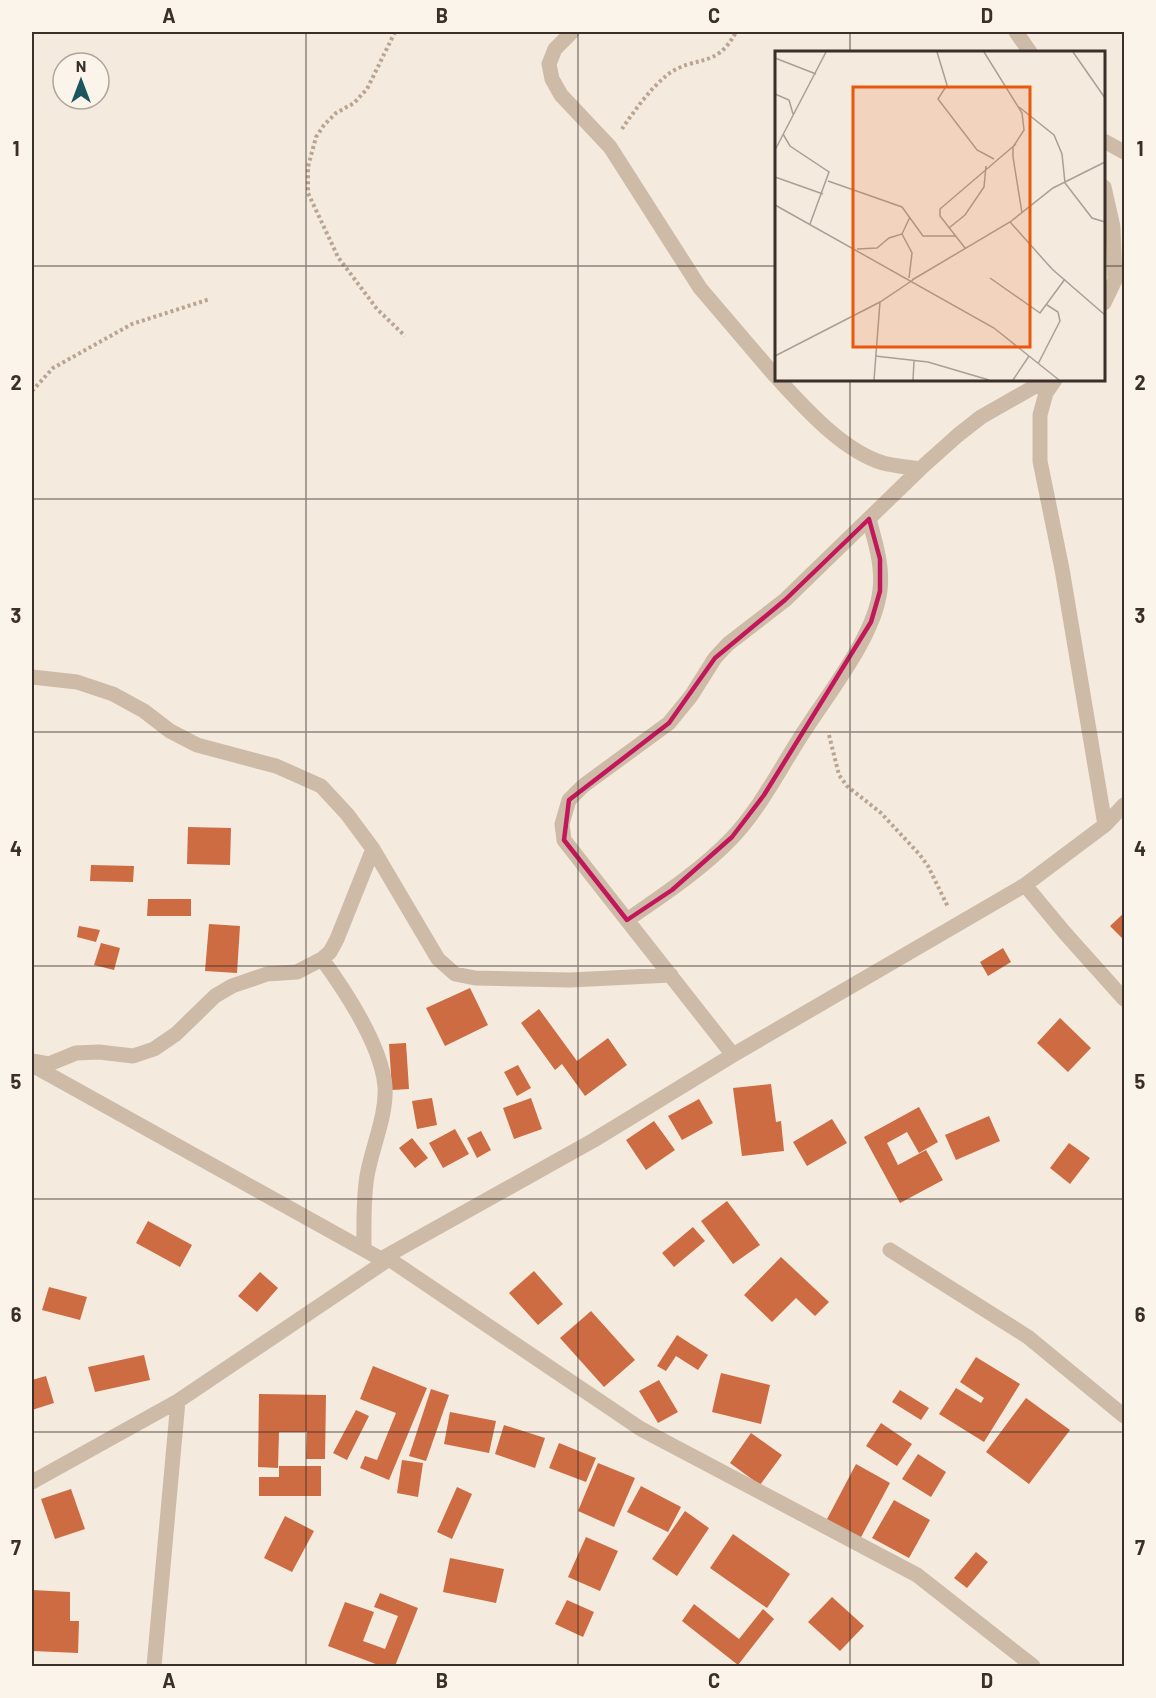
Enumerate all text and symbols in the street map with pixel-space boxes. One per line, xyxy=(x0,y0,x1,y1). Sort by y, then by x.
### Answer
text: A xyxy=(162,3,176,27)
text: B xyxy=(436,3,448,27)
text: C xyxy=(708,3,720,27)
text: D xyxy=(981,3,993,27)
north arrow xyxy=(51,51,111,111)
inset map xyxy=(775,51,1105,381)
text: N xyxy=(76,56,86,75)
text: 1 xyxy=(12,136,20,160)
text: 1 xyxy=(1136,136,1144,160)
text: 2 xyxy=(10,370,22,394)
text: 2 xyxy=(1134,370,1146,394)
text: 3 xyxy=(11,603,21,627)
text: 3 xyxy=(1135,603,1145,627)
text: 4 xyxy=(10,836,22,860)
text: 4 xyxy=(1134,836,1146,860)
text: 5 xyxy=(11,1069,22,1093)
text: 5 xyxy=(1135,1069,1146,1093)
text: 6 xyxy=(11,1302,22,1326)
text: 6 xyxy=(1135,1302,1146,1326)
text: 7 xyxy=(11,1535,21,1559)
text: 7 xyxy=(1135,1535,1145,1559)
text: A xyxy=(162,1668,176,1692)
text: B xyxy=(436,1668,448,1692)
text: C xyxy=(708,1668,720,1692)
text: D xyxy=(981,1668,993,1692)

